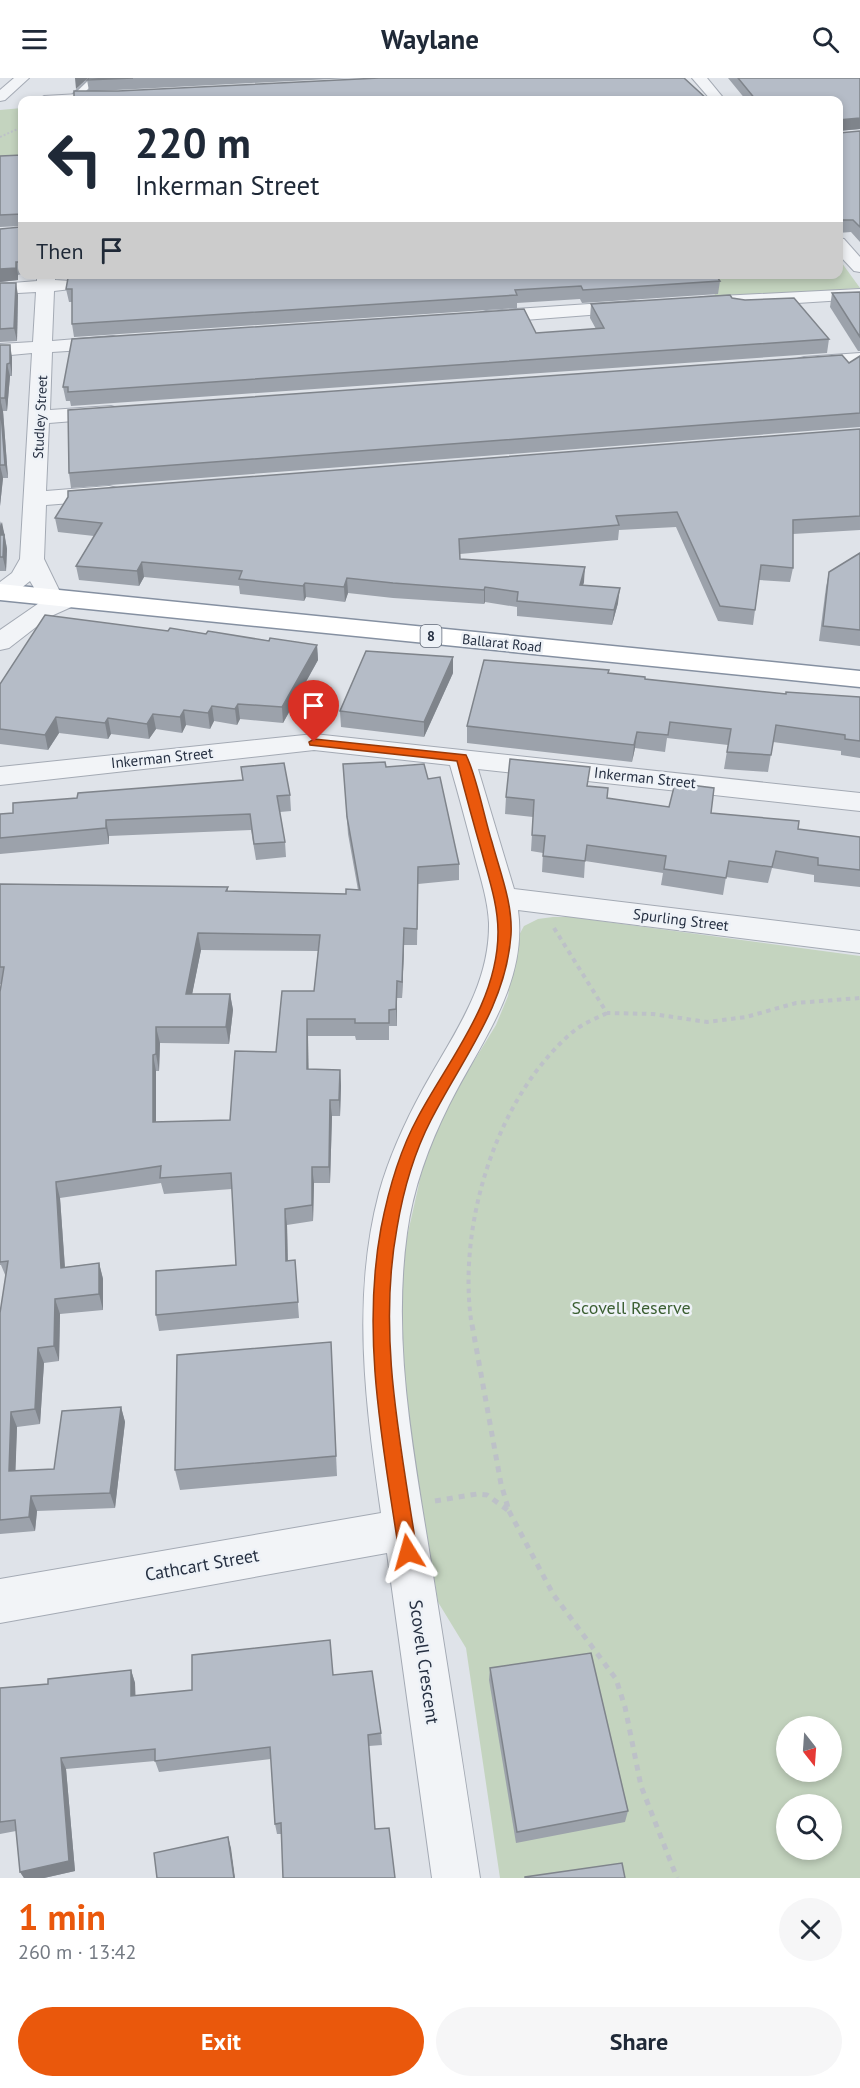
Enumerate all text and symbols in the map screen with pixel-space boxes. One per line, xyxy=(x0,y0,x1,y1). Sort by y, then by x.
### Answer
text: Waylane xyxy=(381,22,479,56)
icon: menu xyxy=(18,23,51,56)
icon: search xyxy=(809,23,842,56)
text: 220 m xyxy=(135,115,251,170)
icon: left xyxy=(36,120,114,198)
text: Inkerman Street xyxy=(135,168,319,202)
icon: arrive xyxy=(95,234,128,267)
text: Then xyxy=(36,237,83,265)
street label: Studley Street xyxy=(29,375,51,459)
road number: 8 xyxy=(420,625,442,647)
street label: Ballarat Road xyxy=(461,630,543,656)
pin xyxy=(288,680,339,742)
icon: arrive xyxy=(297,689,330,722)
street label: Inkerman Street xyxy=(110,743,214,772)
street label: Inkerman Street xyxy=(593,763,697,792)
street label: Spurling Street xyxy=(632,904,730,935)
park label: Scovell Reserve xyxy=(571,1296,691,1319)
position arrow xyxy=(376,1520,440,1584)
street label: Cathcart Street xyxy=(143,1543,261,1586)
street label: Scovell Crescent xyxy=(404,1598,445,1726)
north arrow xyxy=(776,1716,842,1782)
map controls xyxy=(776,1716,842,1860)
button: search xyxy=(776,1794,842,1860)
text: 1 min xyxy=(18,1893,106,1940)
button: close xyxy=(779,1898,842,1961)
text: 260 m · 13:42 xyxy=(18,1939,136,1965)
button: Exit xyxy=(18,2007,424,2076)
button: Share xyxy=(436,2007,842,2076)

